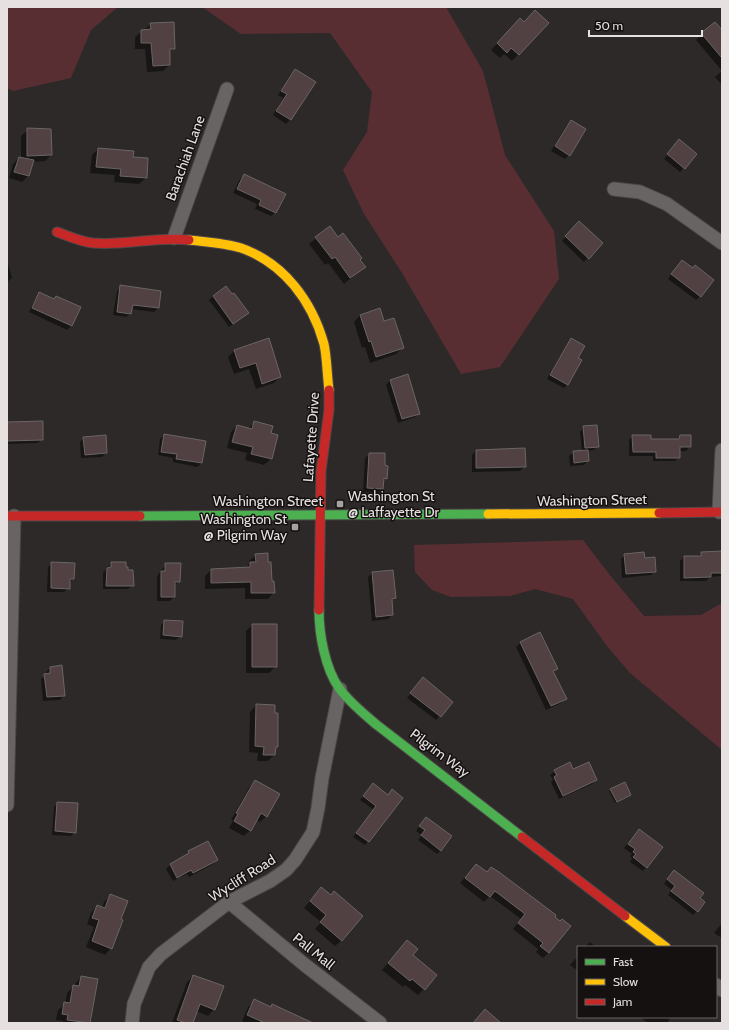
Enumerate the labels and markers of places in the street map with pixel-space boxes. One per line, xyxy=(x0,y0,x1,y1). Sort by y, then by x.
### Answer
place label: Washington St @ Laffayette Dr xyxy=(348,487,439,521)
marker: Washington St @ Laffayette Dr xyxy=(335,499,345,509)
place label: Washington St @ Pilgrim Way xyxy=(200,510,287,544)
marker: Washington St @ Pilgrim Way xyxy=(290,522,300,532)

